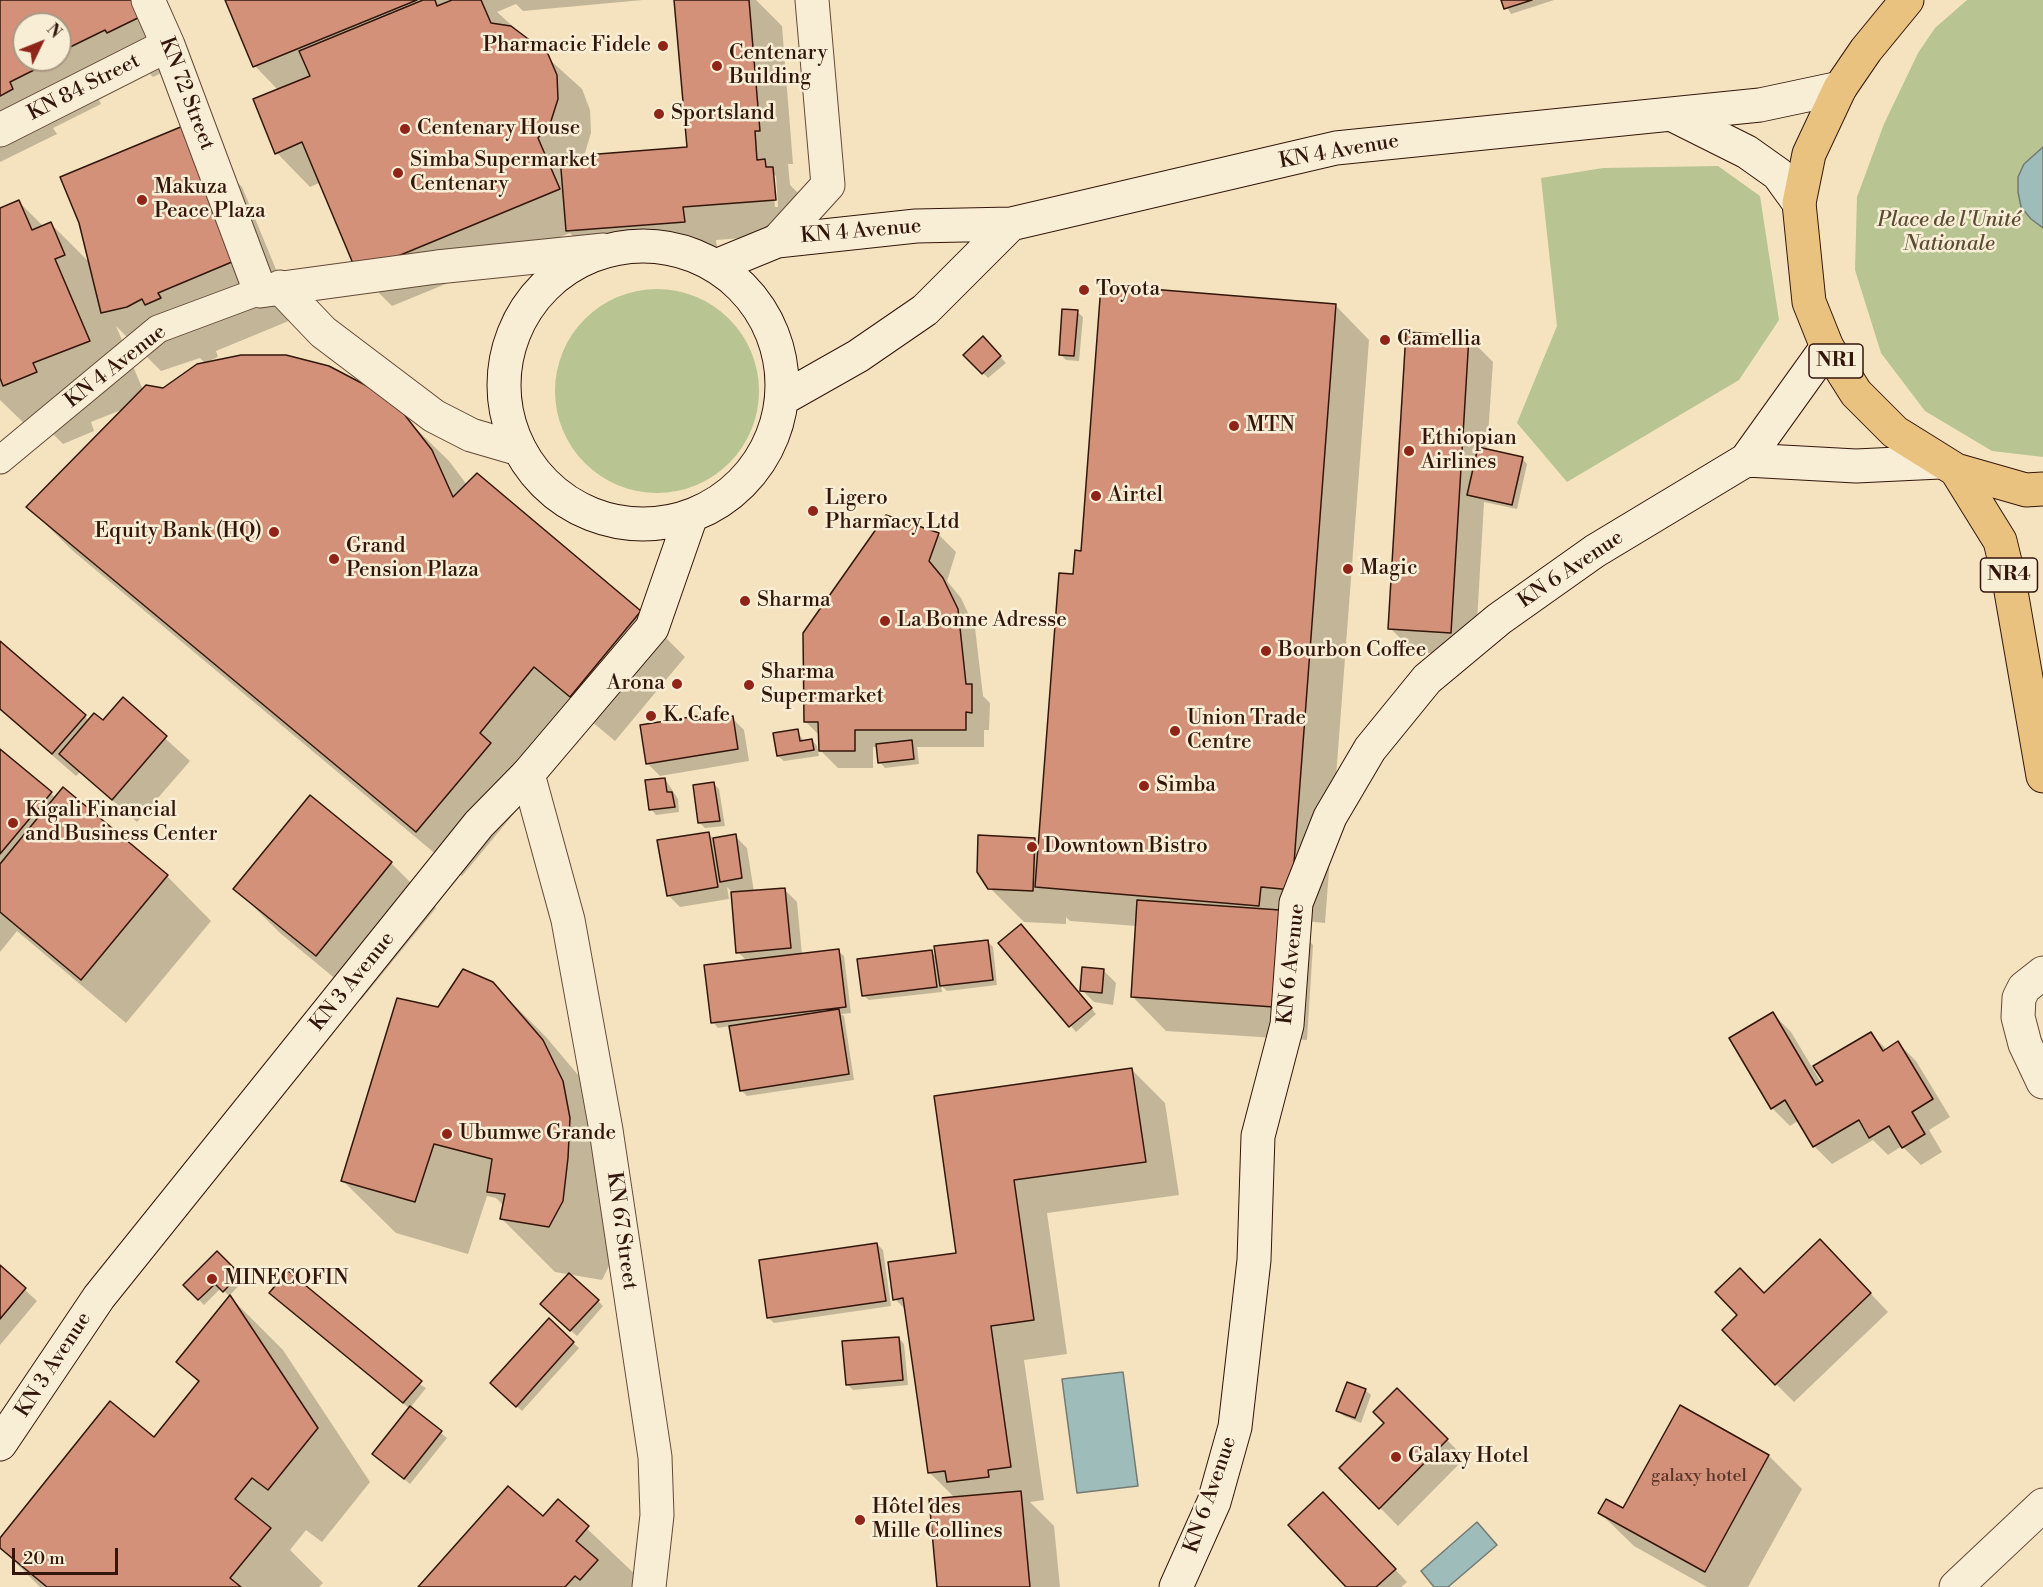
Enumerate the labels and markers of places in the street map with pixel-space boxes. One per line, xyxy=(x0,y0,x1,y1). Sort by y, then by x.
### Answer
place label: Pharmacie Fidele xyxy=(483,33,651,59)
marker: Pharmacie Fidele xyxy=(656,39,670,53)
place label: Centenary Building xyxy=(729,41,828,91)
marker: Centenary Building xyxy=(710,59,724,73)
place label: Sportsland xyxy=(671,101,775,127)
marker: Sportsland xyxy=(652,107,666,121)
place label: Centenary House xyxy=(417,116,580,142)
marker: Centenary House xyxy=(398,122,412,136)
place label: Simba Supermarket Centenary xyxy=(410,148,597,198)
marker: Simba Supermarket Centenary xyxy=(391,166,405,180)
place label: Makuza Peace Plaza xyxy=(154,175,266,225)
marker: Makuza Peace Plaza xyxy=(135,193,149,207)
place label: Toyota xyxy=(1096,277,1160,303)
marker: Toyota xyxy=(1077,283,1091,297)
place label: Camellia xyxy=(1397,327,1481,353)
marker: Camellia xyxy=(1378,333,1392,347)
place label: MTN xyxy=(1246,413,1295,439)
marker: MTN xyxy=(1227,419,1241,433)
place label: Ethiopian Airlines xyxy=(1421,426,1517,476)
marker: Ethiopian Airlines xyxy=(1402,444,1416,458)
place label: Airtel xyxy=(1108,483,1163,509)
place label: Ligero Pharmacy Ltd xyxy=(825,486,959,536)
marker: Airtel xyxy=(1089,489,1103,503)
marker: Ligero Pharmacy Ltd xyxy=(806,504,820,518)
place label: Equity Bank (HQ) xyxy=(94,519,262,545)
marker: Equity Bank (HQ) xyxy=(267,525,281,539)
place label: Grand Pension Plaza xyxy=(346,534,479,584)
marker: Grand Pension Plaza xyxy=(327,552,341,566)
place label: Magic xyxy=(1360,556,1418,582)
marker: Magic xyxy=(1341,562,1355,576)
place label: Sharma xyxy=(757,588,831,614)
marker: Sharma xyxy=(738,594,752,608)
place label: La Bonne Adresse xyxy=(897,608,1067,634)
marker: La Bonne Adresse xyxy=(878,614,892,628)
place label: Bourbon Coffee xyxy=(1278,638,1426,664)
marker: Bourbon Coffee xyxy=(1259,644,1273,658)
place label: Sharma Supermarket xyxy=(761,660,884,710)
place label: Arona xyxy=(607,671,665,697)
marker: Arona xyxy=(670,677,684,691)
marker: Sharma Supermarket xyxy=(742,678,756,692)
place label: K. Cafe xyxy=(663,703,730,729)
place label: Union Trade Centre xyxy=(1187,706,1306,756)
marker: K. Cafe xyxy=(644,709,658,723)
marker: Union Trade Centre xyxy=(1168,724,1182,738)
place label: Simba xyxy=(1156,773,1216,799)
marker: Simba xyxy=(1137,779,1151,793)
place label: Kigali Financial and Business Center xyxy=(25,798,218,848)
marker: Kigali Financial and Business Center xyxy=(6,816,20,830)
place label: Downtown Bistro xyxy=(1044,834,1208,860)
marker: Downtown Bistro xyxy=(1025,840,1039,854)
place label: Ubumwe Grande xyxy=(459,1121,616,1147)
marker: Ubumwe Grande xyxy=(440,1127,454,1141)
place label: MINECOFIN xyxy=(224,1266,349,1292)
marker: MINECOFIN xyxy=(205,1272,219,1286)
place label: Galaxy Hotel xyxy=(1408,1444,1529,1470)
marker: Galaxy Hotel xyxy=(1389,1450,1403,1464)
place label: Hôtel des Mille Collines xyxy=(872,1495,1003,1545)
marker: Hôtel des Mille Collines xyxy=(853,1513,867,1527)

